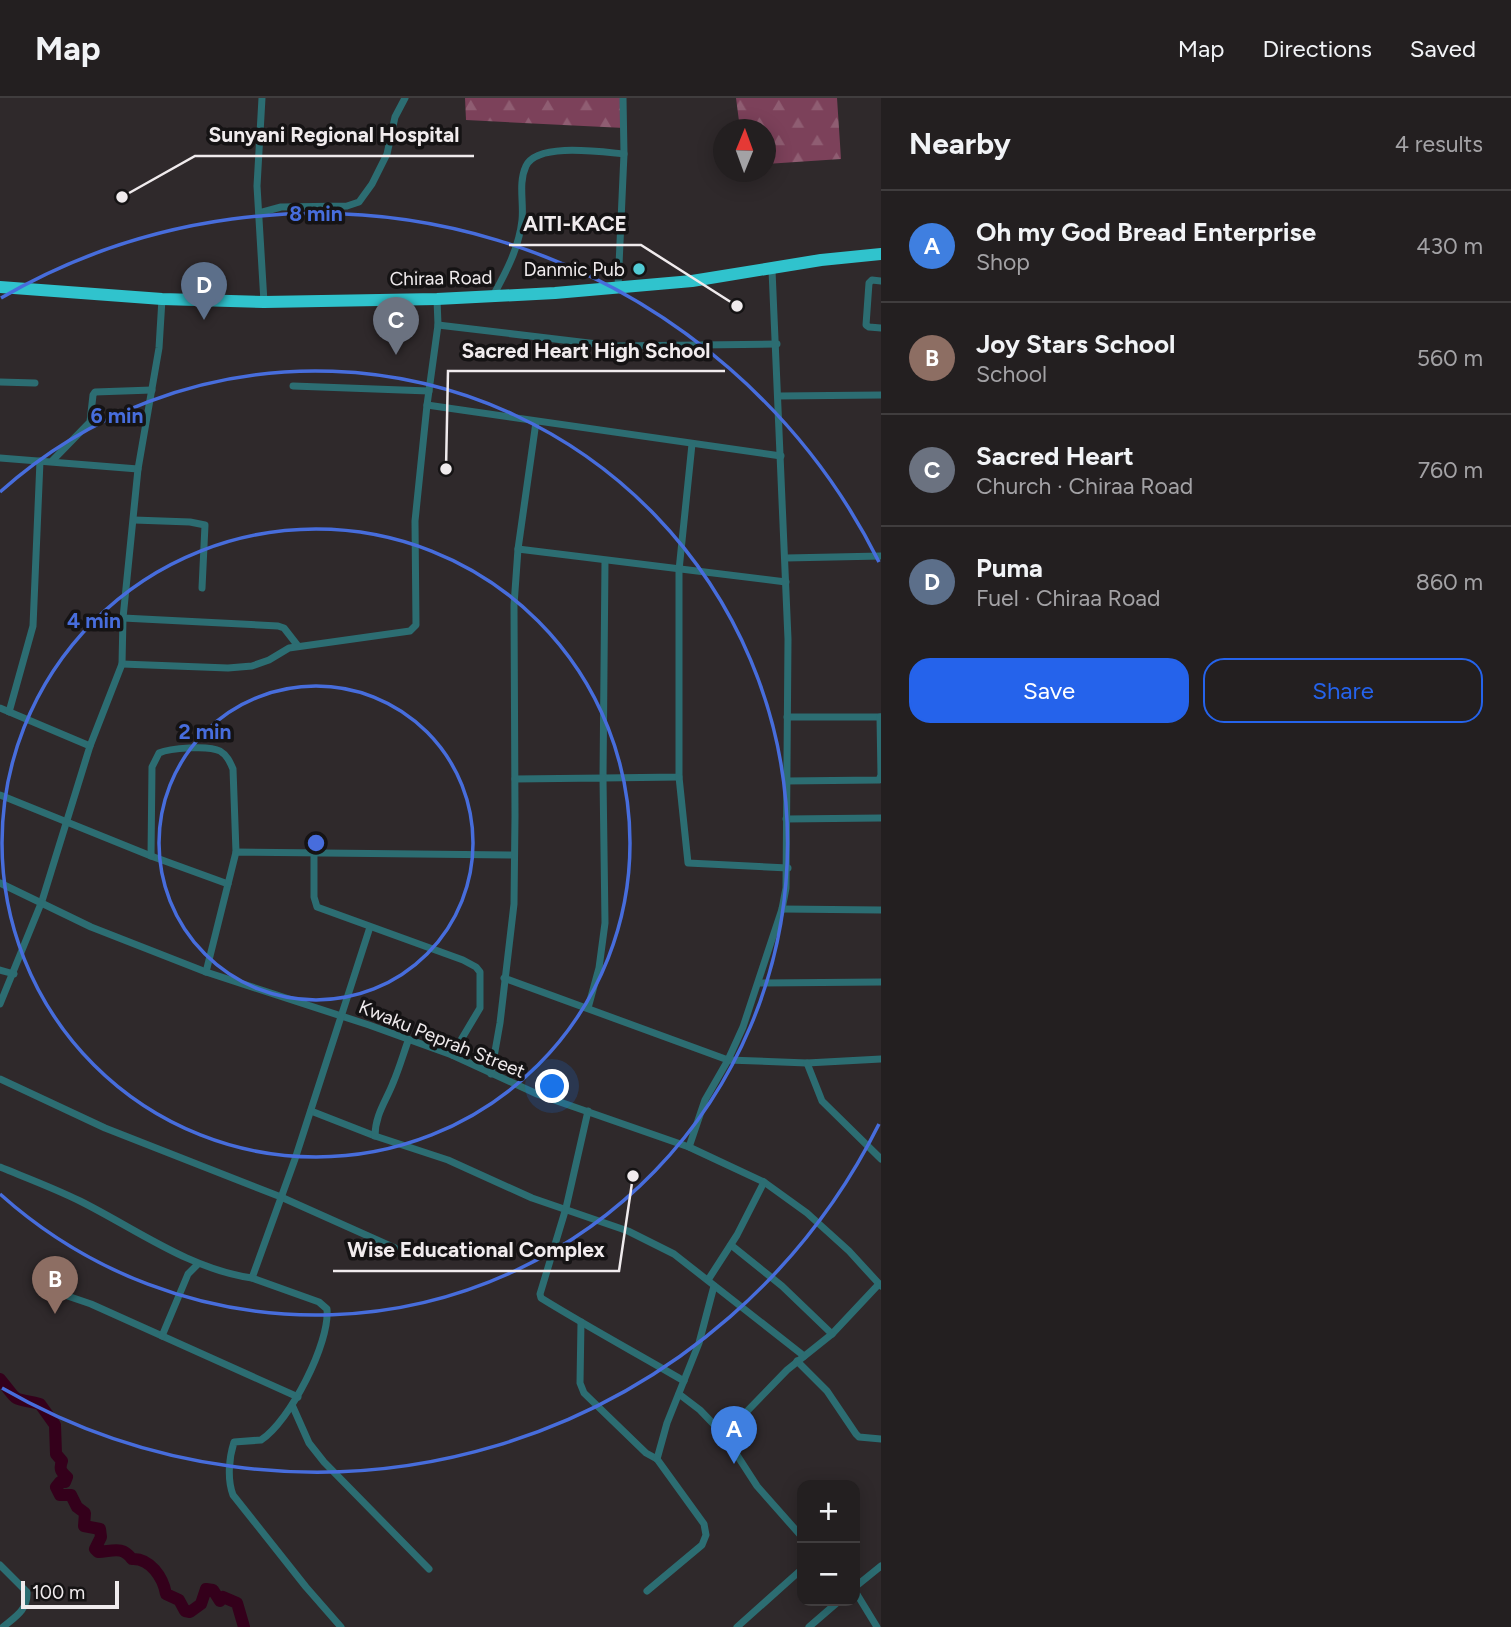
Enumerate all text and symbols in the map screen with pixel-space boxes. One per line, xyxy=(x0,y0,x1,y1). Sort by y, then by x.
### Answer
text: Map xyxy=(35,29,101,68)
text: Map xyxy=(1178,34,1224,63)
text: Directions xyxy=(1262,34,1372,63)
text: Saved xyxy=(1410,34,1476,63)
callout: Sunyani Regional Hospital xyxy=(195,114,474,156)
north arrow xyxy=(713,119,776,182)
text: Sunyani Regional Hospital xyxy=(209,122,459,147)
text: Nearby xyxy=(909,125,1011,162)
text: 4 results xyxy=(1395,130,1483,158)
text: 8 min xyxy=(289,201,343,226)
callout: AITI-KACE xyxy=(509,203,641,245)
text: AITI-KACE xyxy=(523,211,627,236)
text: Oh my God Bread Enterprise xyxy=(976,216,1316,248)
text: A xyxy=(924,232,940,260)
text: 430 m xyxy=(1416,232,1483,260)
text: Shop xyxy=(976,248,1030,276)
place label: Danmic Pub xyxy=(523,258,625,281)
marker: Danmic Pub xyxy=(631,261,647,277)
pin: D xyxy=(181,262,227,320)
street label: Chiraa Road xyxy=(389,266,493,290)
pin: C xyxy=(373,297,419,355)
text: Joy Stars School xyxy=(976,328,1175,360)
callout: Sacred Heart High School xyxy=(448,329,725,371)
text: Sacred Heart High School xyxy=(461,338,711,363)
text: B xyxy=(925,344,939,372)
text: 560 m xyxy=(1417,344,1483,372)
text: School xyxy=(976,360,1047,388)
text: 6 min xyxy=(91,403,143,428)
text: Sacred Heart xyxy=(976,440,1134,472)
text: C xyxy=(924,456,940,484)
text: 760 m xyxy=(1418,456,1483,484)
text: Church · Chiraa Road xyxy=(976,472,1193,500)
text: Puma xyxy=(976,552,1043,584)
text: D xyxy=(924,568,940,596)
text: 860 m xyxy=(1416,568,1483,596)
text: Fuel · Chiraa Road xyxy=(976,584,1161,612)
text: 4 min xyxy=(67,608,121,633)
button: Save xyxy=(909,658,1189,723)
button: Share xyxy=(1203,658,1483,723)
text: 2 min xyxy=(179,719,231,744)
centre of rings xyxy=(304,831,328,855)
street label: Kwaku Peprah Street xyxy=(355,995,529,1083)
your location xyxy=(535,1069,569,1103)
callout: Wise Educational Complex xyxy=(333,1229,619,1271)
text: Wise Educational Complex xyxy=(347,1237,606,1262)
pin: B xyxy=(32,1256,78,1314)
pin: A xyxy=(711,1406,757,1464)
map controls xyxy=(797,1480,860,1606)
button: + xyxy=(797,1480,860,1543)
button: − xyxy=(797,1543,860,1606)
scale bar xyxy=(21,1578,119,1610)
text: 100 m xyxy=(32,1581,85,1604)

